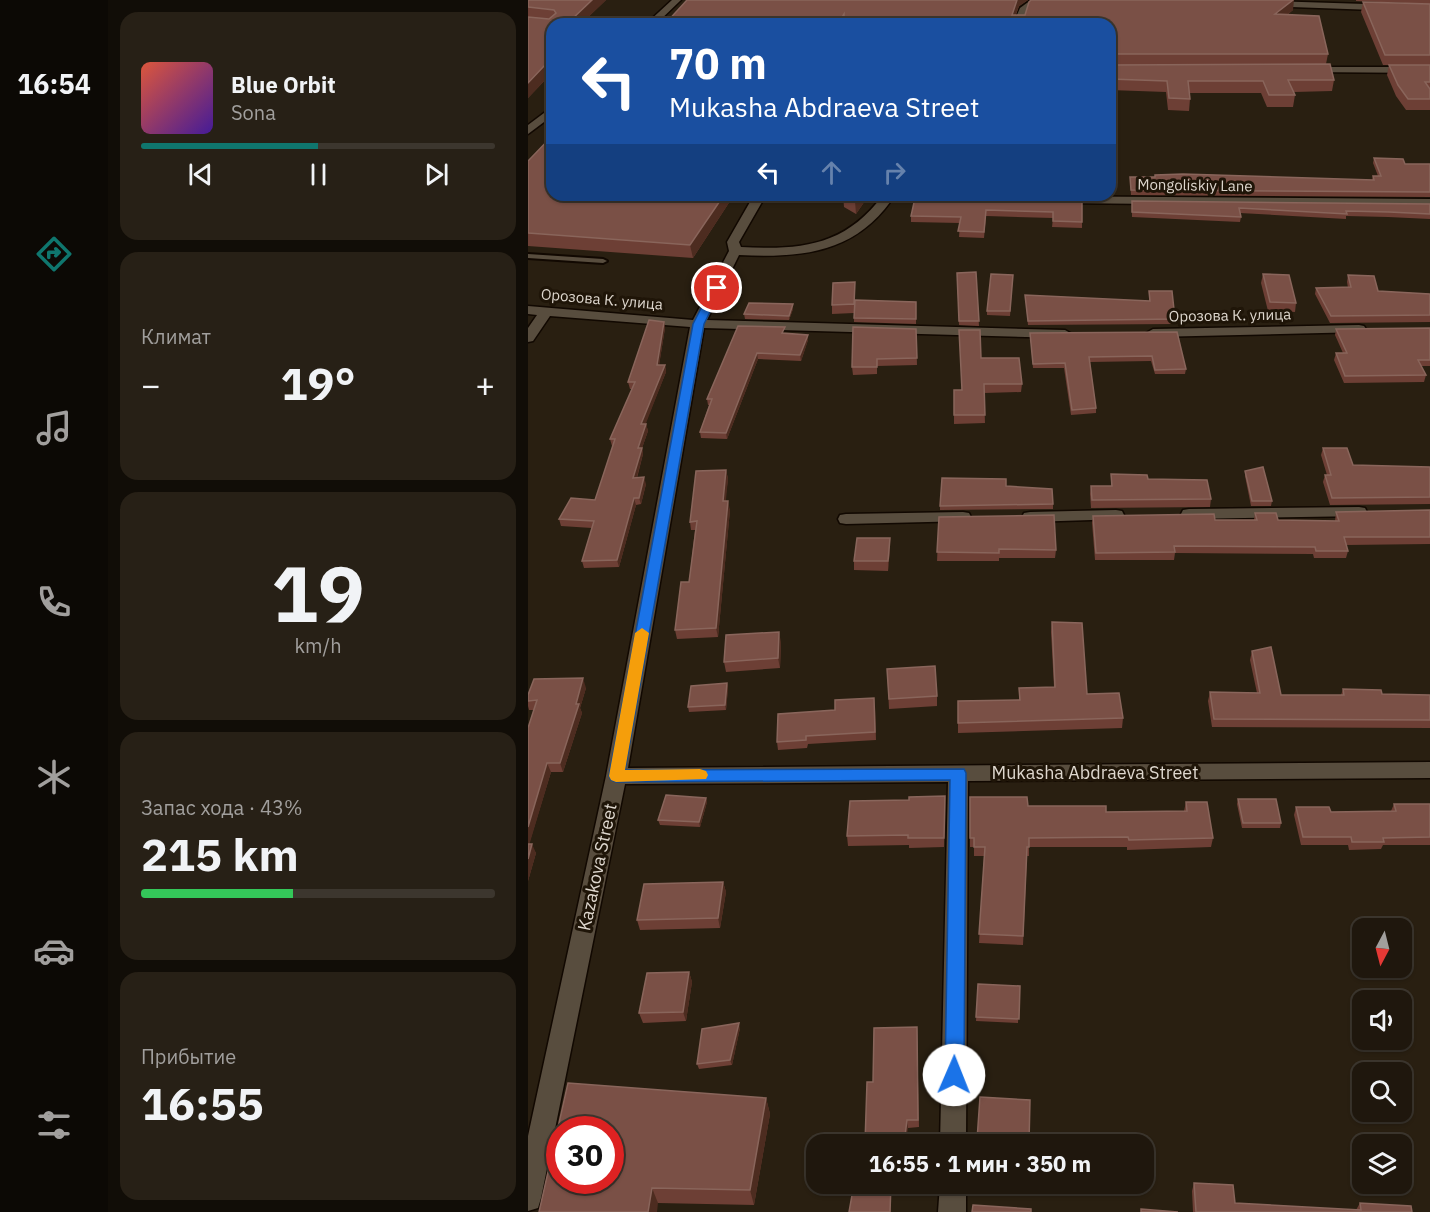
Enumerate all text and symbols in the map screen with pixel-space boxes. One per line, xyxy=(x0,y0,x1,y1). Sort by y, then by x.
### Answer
text: 70 m xyxy=(669,36,767,91)
icon: left xyxy=(570,42,648,120)
text: 16:54 xyxy=(17,66,91,101)
text: Blue Orbit xyxy=(231,70,336,99)
text: Mukasha Abdraeva Street xyxy=(669,89,979,124)
text: Sona xyxy=(231,99,276,126)
icon: left xyxy=(752,156,785,189)
icon: ahead xyxy=(815,156,848,189)
icon: right xyxy=(878,156,911,189)
icon: previous xyxy=(184,158,217,191)
icon: pause xyxy=(302,158,335,191)
icon: next xyxy=(420,158,453,191)
street label: Mongoliskiy Lane xyxy=(1137,174,1253,196)
icon: directions xyxy=(33,233,75,275)
pin xyxy=(691,262,742,313)
icon: arrive xyxy=(700,271,733,304)
street label: Орозова К. улица xyxy=(540,284,664,314)
street label: Орозова К. улица xyxy=(1169,304,1291,326)
text: Климат xyxy=(141,323,211,350)
text: 19° xyxy=(280,354,356,412)
text: − xyxy=(141,363,161,406)
text: + xyxy=(475,363,495,406)
icon: music xyxy=(33,407,75,449)
text: 19 xyxy=(271,542,365,643)
icon: phone xyxy=(33,581,75,623)
text: km/h xyxy=(294,632,342,659)
icon: climate xyxy=(33,756,75,798)
street label: Mukasha Abdraeva Street xyxy=(992,761,1198,784)
text: Запас хода · 43% xyxy=(141,794,303,821)
street label: Kazakova Street xyxy=(572,801,622,933)
text: 215 km xyxy=(141,825,299,883)
north arrow xyxy=(1352,918,1412,978)
map controls xyxy=(1352,918,1412,1194)
icon: car xyxy=(33,930,75,972)
button: sound xyxy=(1352,990,1412,1050)
text: Прибытие xyxy=(141,1043,236,1070)
position arrow xyxy=(922,1043,986,1107)
button: search xyxy=(1352,1062,1412,1122)
text: 16:55 xyxy=(141,1074,264,1132)
icon: filters xyxy=(33,1104,75,1146)
speed limit sign: 30 xyxy=(546,1116,624,1194)
button: layers xyxy=(1352,1134,1412,1194)
text: 16:55 · 1 мин · 350 m xyxy=(869,1149,1091,1178)

